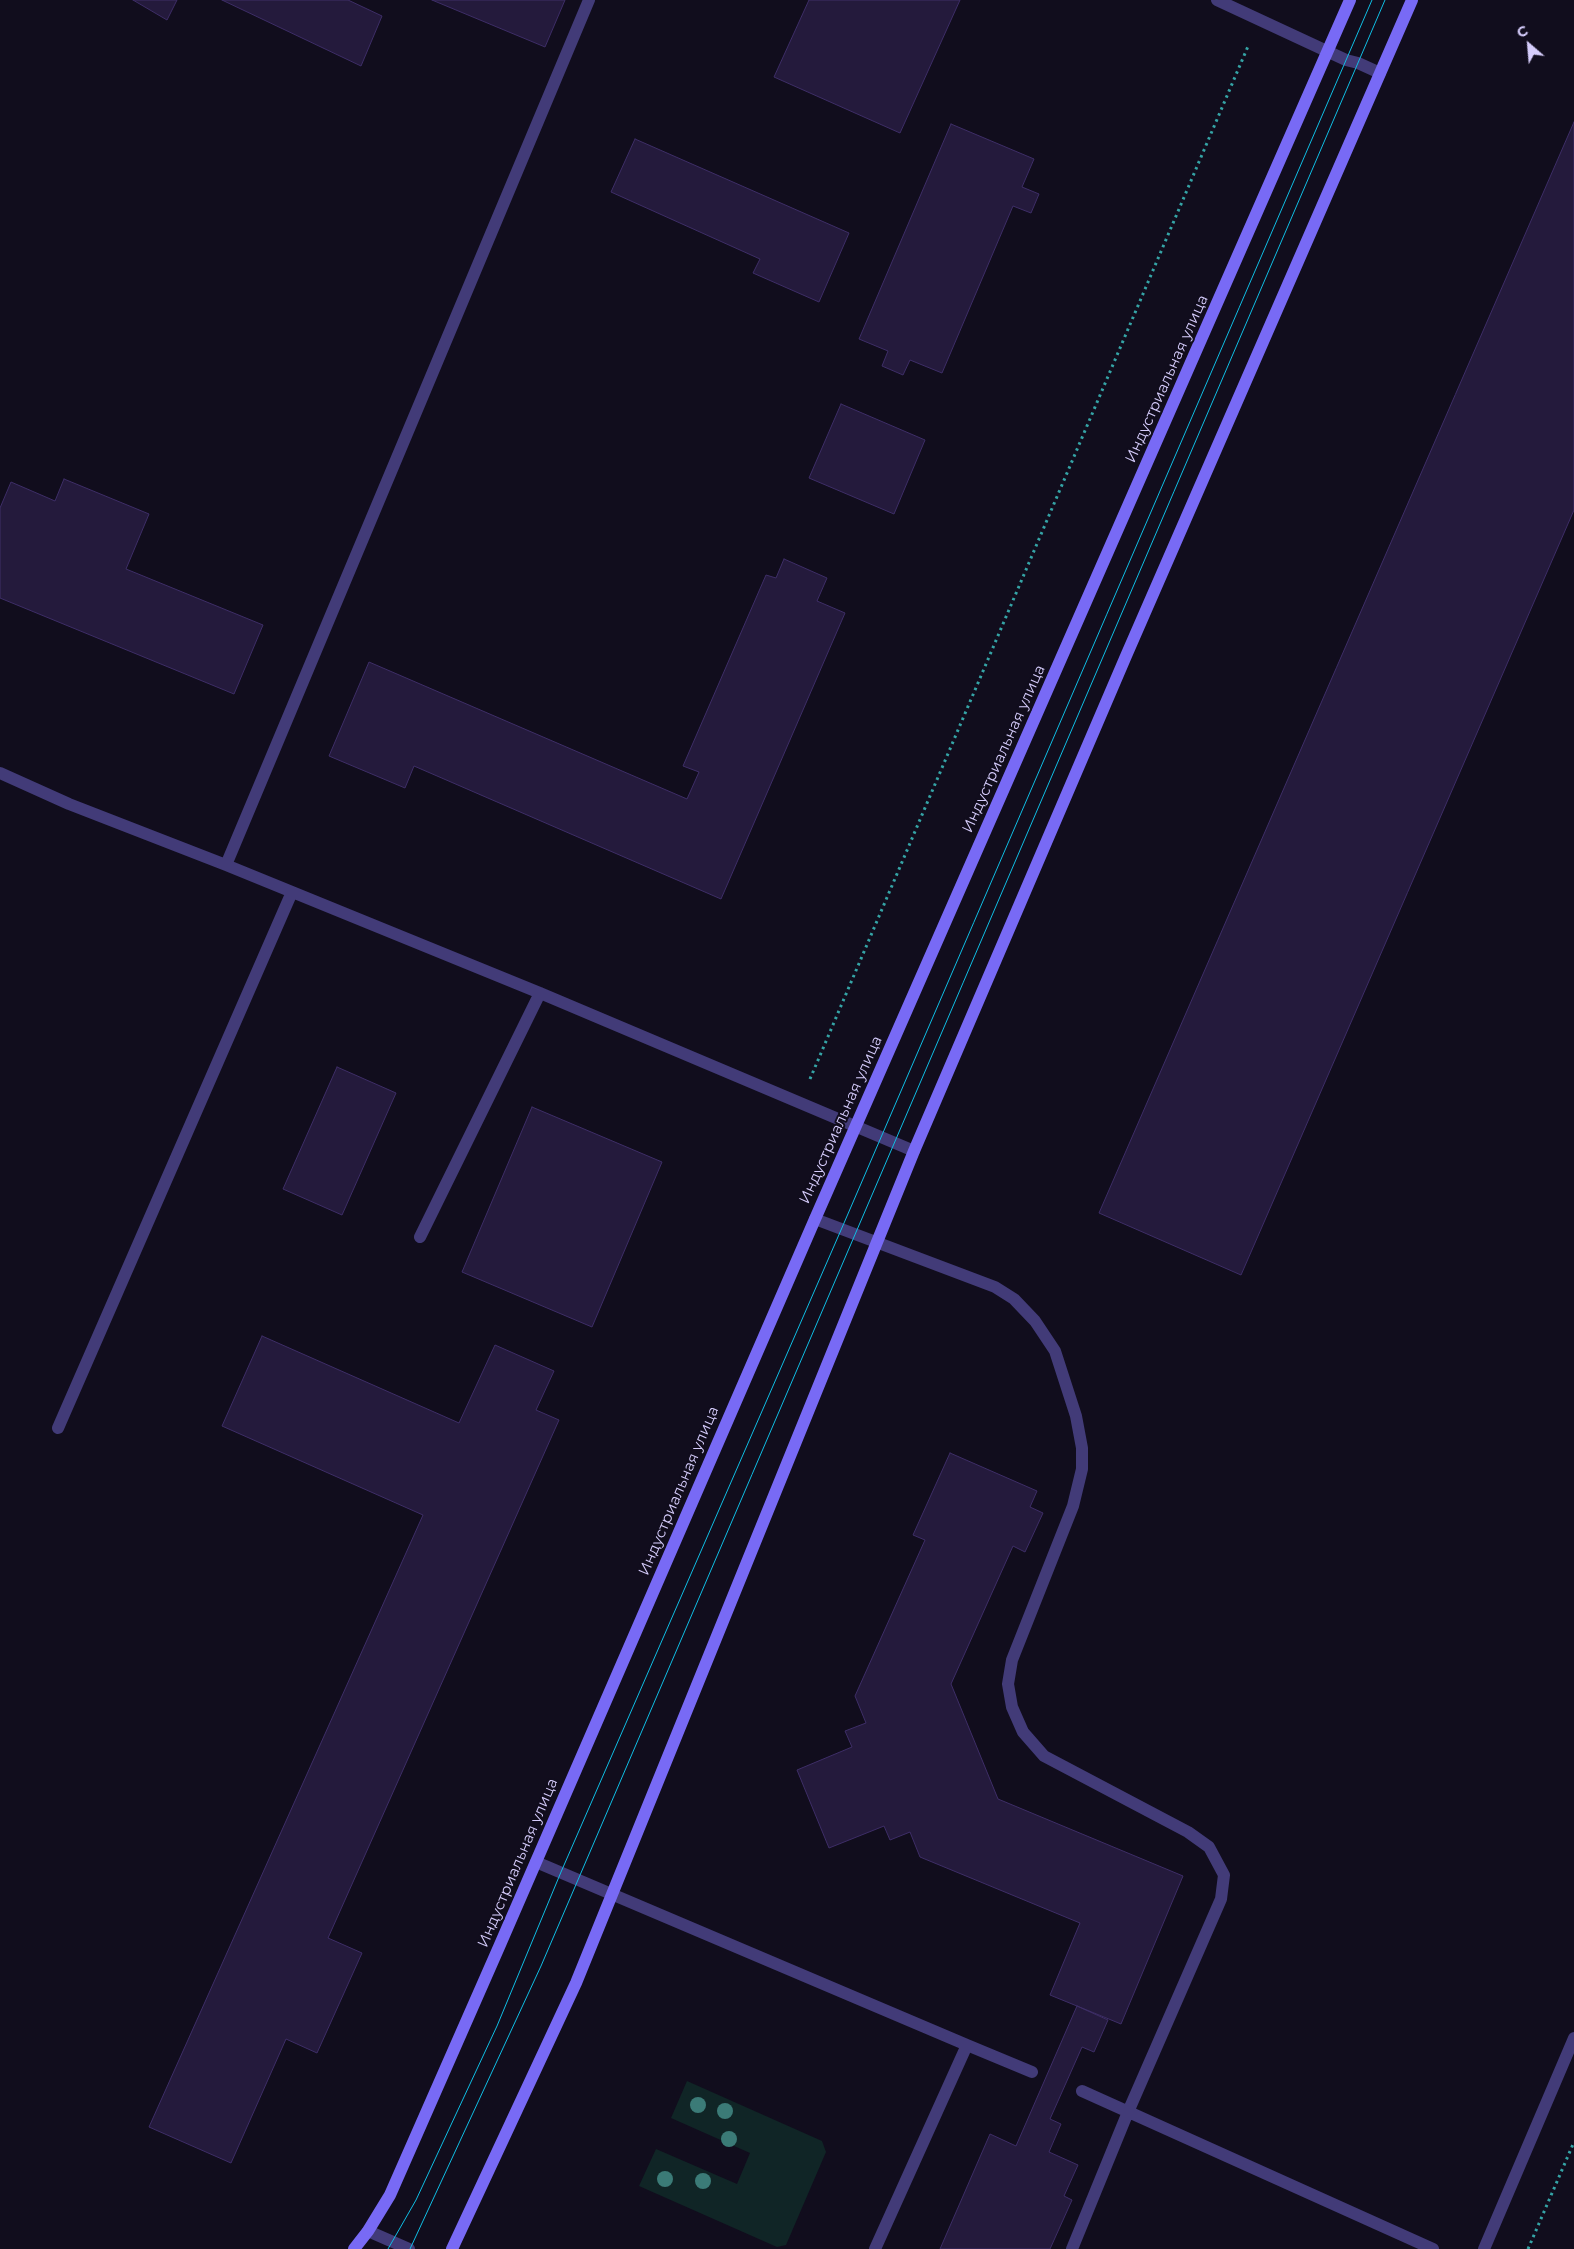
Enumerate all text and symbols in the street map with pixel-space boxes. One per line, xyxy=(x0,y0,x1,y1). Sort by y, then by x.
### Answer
north arrow xyxy=(1504,20,1554,70)
text: С xyxy=(1514,21,1531,42)
street label: Индустриальная улица xyxy=(1122,292,1212,466)
street label: Индустриальная улица xyxy=(959,662,1049,836)
street label: Индустриальная улица xyxy=(796,1033,886,1207)
street label: Индустриальная улица xyxy=(635,1404,723,1578)
street label: Индустриальная улица xyxy=(474,1776,562,1950)

